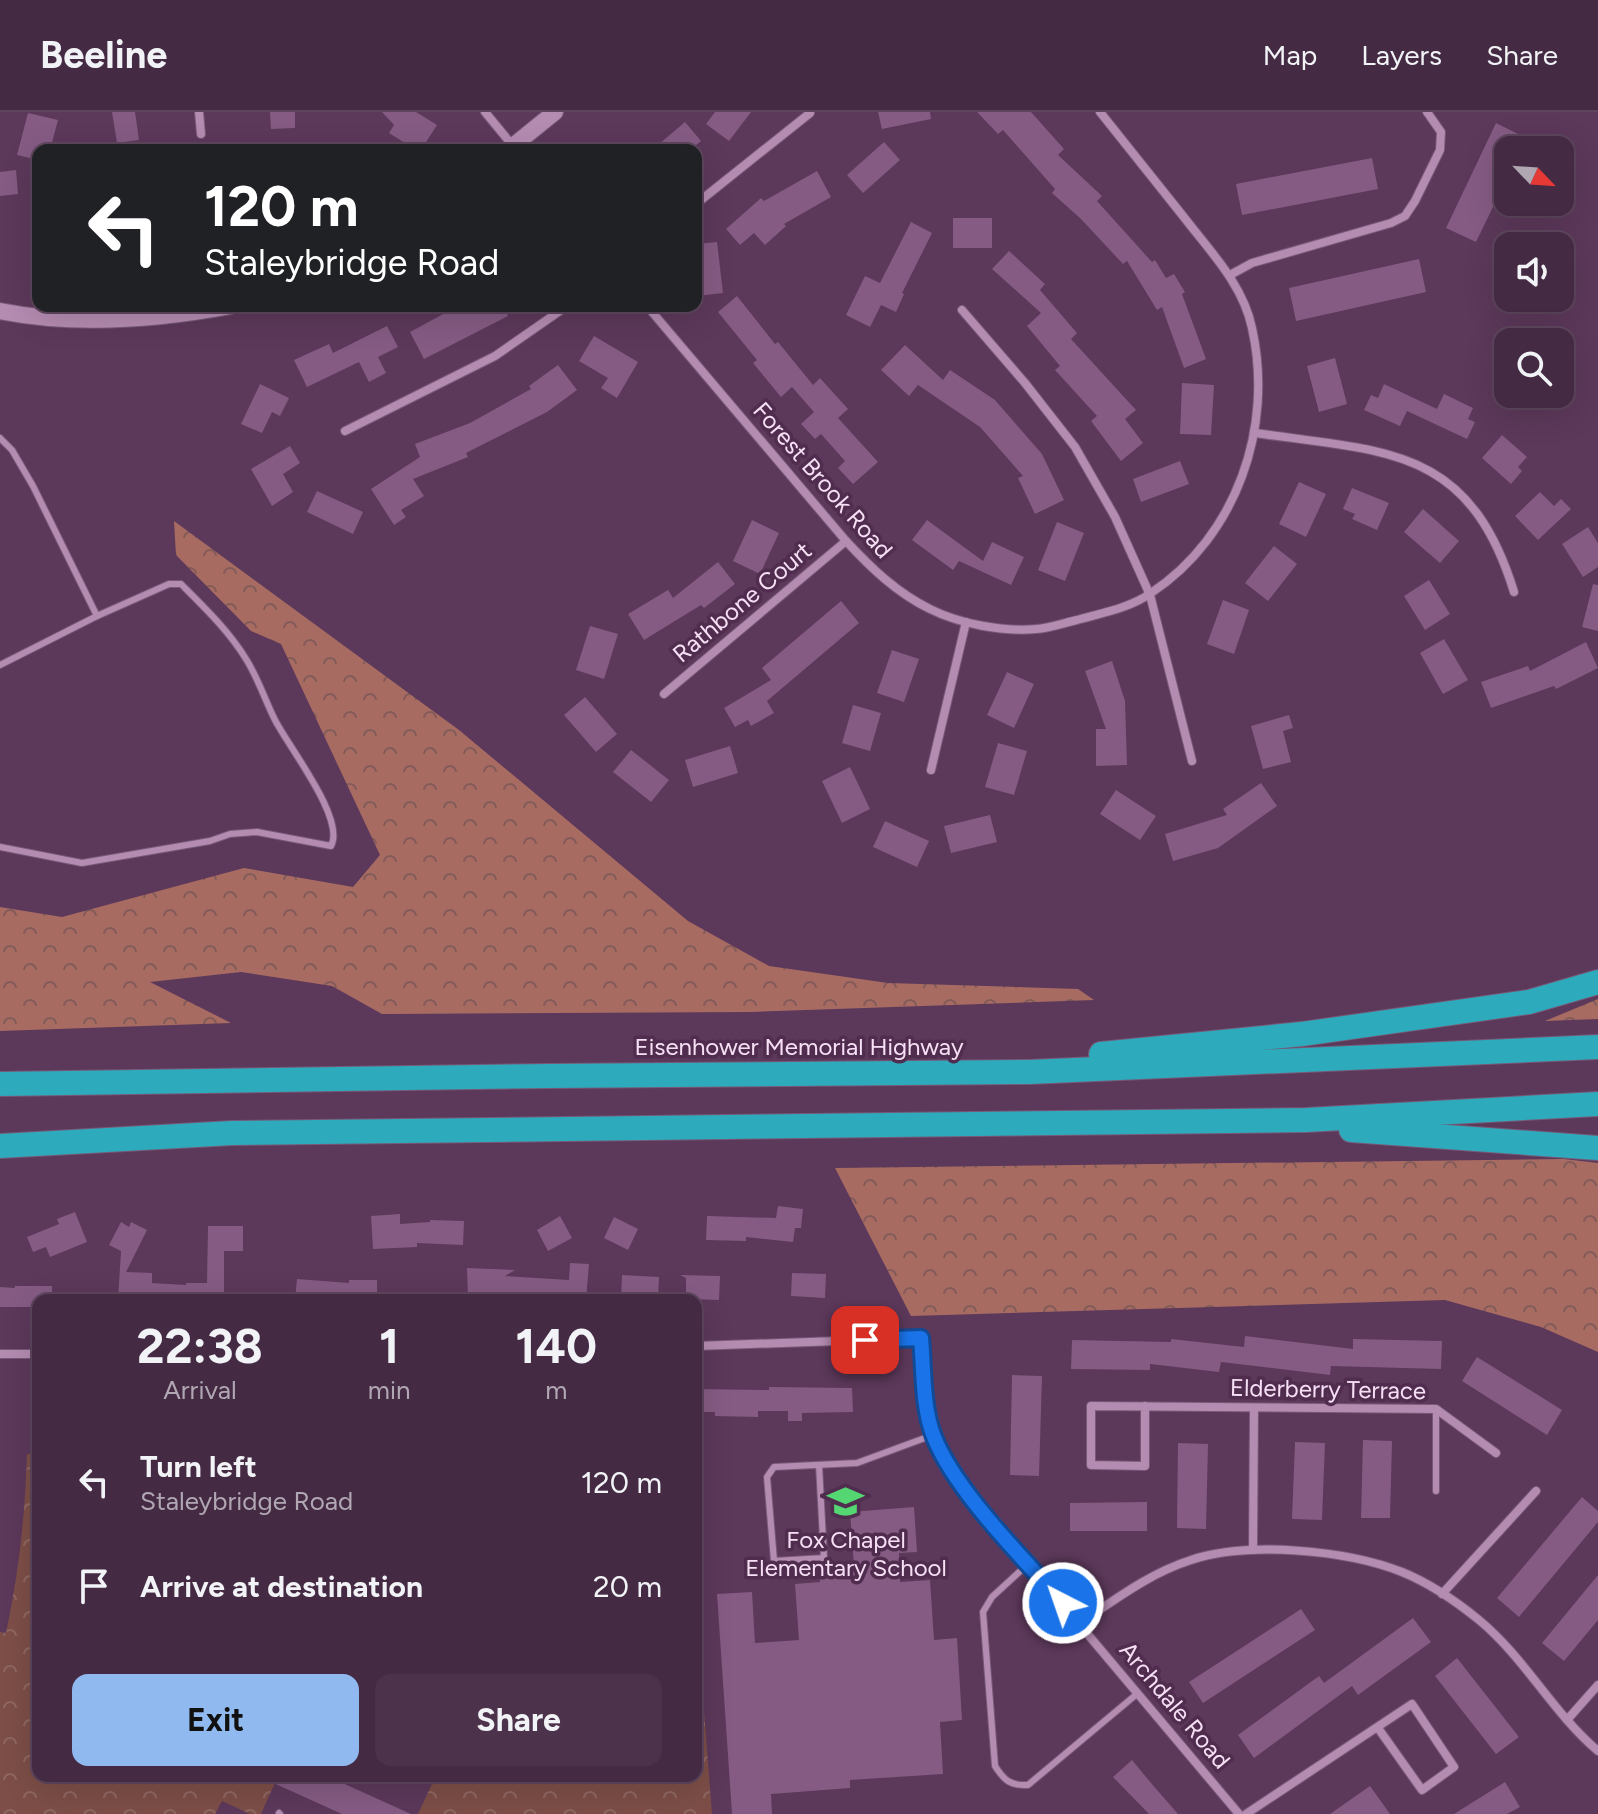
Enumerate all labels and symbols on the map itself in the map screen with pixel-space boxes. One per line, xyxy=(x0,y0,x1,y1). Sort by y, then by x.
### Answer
north arrow xyxy=(1494,136,1574,216)
street label: Forest Brook Road xyxy=(747,396,899,564)
street label: Rathbone Court xyxy=(667,536,817,668)
street label: Eisenhower Memorial Highway xyxy=(634,1032,964,1061)
pin xyxy=(831,1306,899,1374)
street label: Elderberry Terrace xyxy=(1230,1373,1426,1405)
school or university icon: Fox Chapel Elementary School xyxy=(827,1483,865,1521)
place label: Fox Chapel Elementary School xyxy=(745,1525,947,1582)
position arrow xyxy=(1021,1561,1105,1645)
street label: Archdale Road xyxy=(1114,1636,1236,1774)

